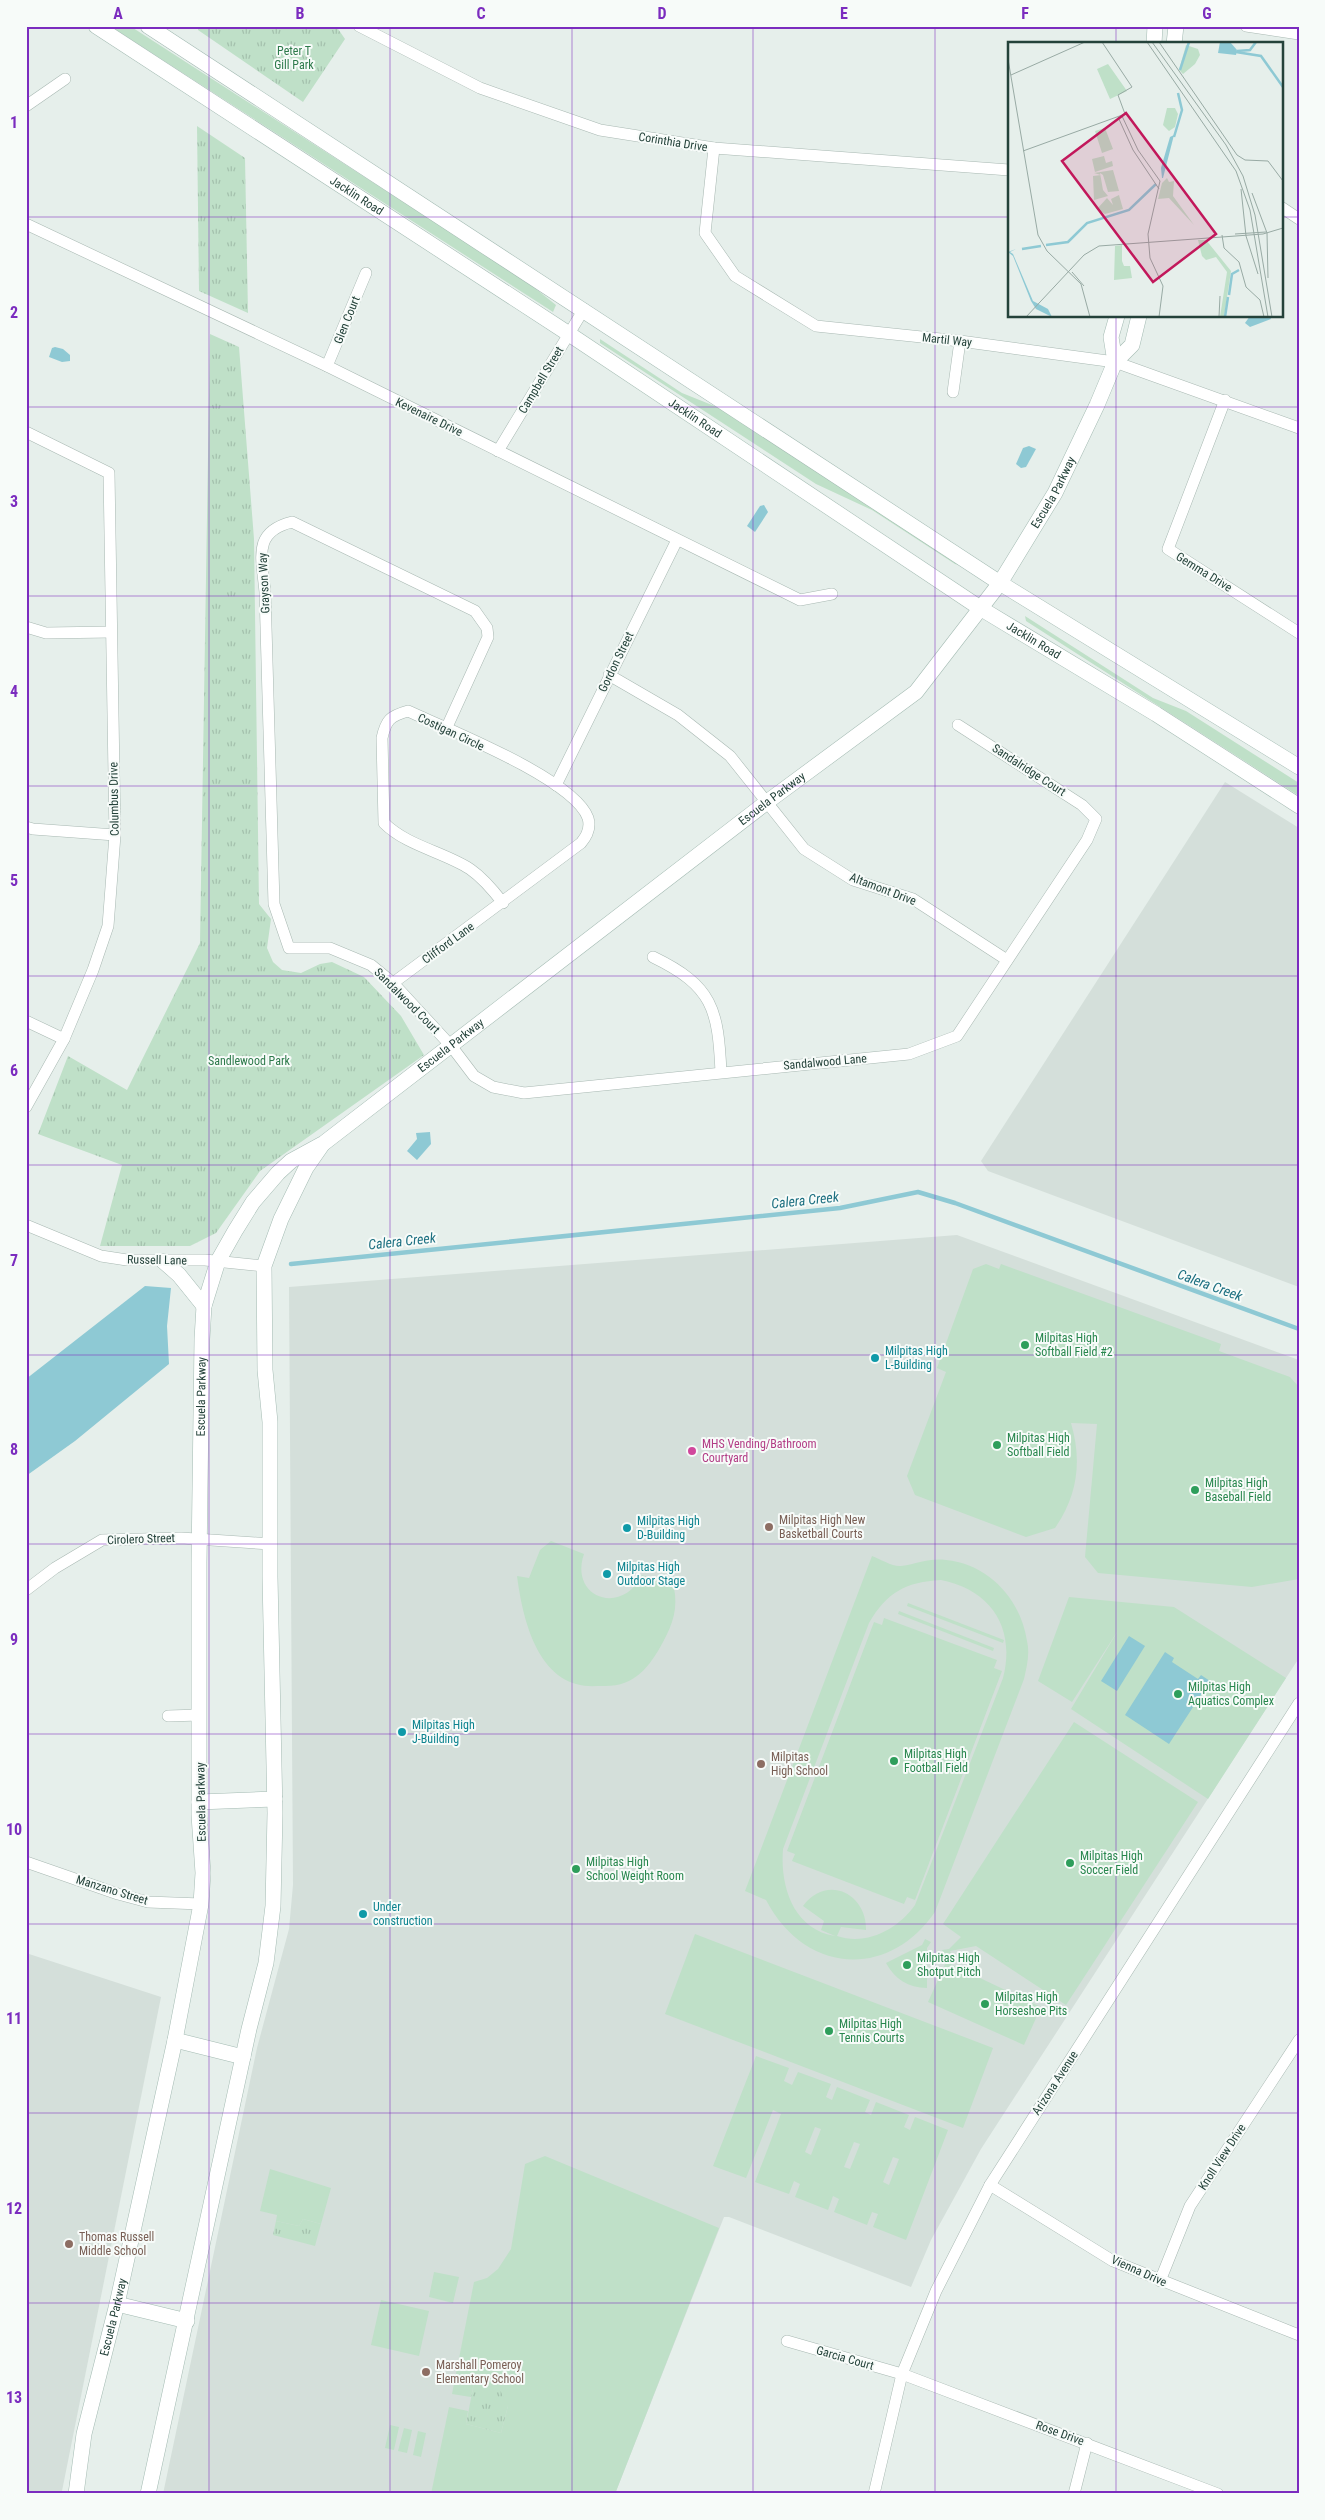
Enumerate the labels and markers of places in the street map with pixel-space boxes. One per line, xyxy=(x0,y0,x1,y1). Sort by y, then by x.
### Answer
place label: Milpitas High Softball Field #2 xyxy=(1035,1331,1113,1359)
marker: Milpitas High Softball Field #2 xyxy=(1019,1339,1031,1351)
place label: Milpitas High L-Building xyxy=(885,1344,948,1372)
marker: Milpitas High L-Building xyxy=(869,1352,881,1364)
place label: Milpitas High Softball Field xyxy=(1007,1431,1070,1459)
place label: MHS Vending/Bathroom Courtyard xyxy=(702,1437,817,1465)
marker: Milpitas High Softball Field xyxy=(991,1439,1003,1451)
marker: MHS Vending/Bathroom Courtyard xyxy=(686,1445,698,1457)
place label: Milpitas High Baseball Field xyxy=(1205,1476,1271,1504)
marker: Milpitas High Baseball Field xyxy=(1189,1484,1201,1496)
place label: Milpitas High New Basketball Courts xyxy=(779,1513,865,1541)
place label: Milpitas High D-Building xyxy=(637,1514,700,1542)
marker: Milpitas High New Basketball Courts xyxy=(763,1521,775,1533)
marker: Milpitas High D-Building xyxy=(621,1522,633,1534)
place label: Milpitas High Outdoor Stage xyxy=(617,1560,685,1588)
marker: Milpitas High Outdoor Stage xyxy=(601,1568,613,1580)
place label: Milpitas High Aquatics Complex xyxy=(1188,1680,1274,1708)
marker: Milpitas High Aquatics Complex xyxy=(1172,1688,1184,1700)
place label: Milpitas High J-Building xyxy=(412,1718,475,1746)
marker: Milpitas High J-Building xyxy=(396,1726,408,1738)
place label: Milpitas High Football Field xyxy=(904,1747,968,1775)
place label: Milpitas High School xyxy=(771,1750,828,1778)
marker: Milpitas High Football Field xyxy=(888,1755,900,1767)
marker: Milpitas High School xyxy=(755,1758,767,1770)
place label: Milpitas High Soccer Field xyxy=(1080,1849,1143,1877)
place label: Milpitas High School Weight Room xyxy=(586,1855,684,1883)
marker: Milpitas High Soccer Field xyxy=(1064,1857,1076,1869)
marker: Milpitas High School Weight Room xyxy=(570,1863,582,1875)
place label: Under construction xyxy=(373,1900,433,1928)
marker: Under construction xyxy=(357,1908,369,1920)
place label: Milpitas High Shotput Pitch xyxy=(917,1951,981,1979)
marker: Milpitas High Shotput Pitch xyxy=(901,1959,913,1971)
place label: Milpitas High Horseshoe Pits xyxy=(995,1990,1067,2018)
marker: Milpitas High Horseshoe Pits xyxy=(979,1998,991,2010)
place label: Milpitas High Tennis Courts xyxy=(839,2017,905,2045)
marker: Milpitas High Tennis Courts xyxy=(823,2025,835,2037)
place label: Thomas Russell Middle School xyxy=(79,2230,154,2258)
marker: Thomas Russell Middle School xyxy=(63,2238,75,2250)
place label: Marshall Pomeroy Elementary School xyxy=(436,2358,524,2386)
marker: Marshall Pomeroy Elementary School xyxy=(420,2366,432,2378)

